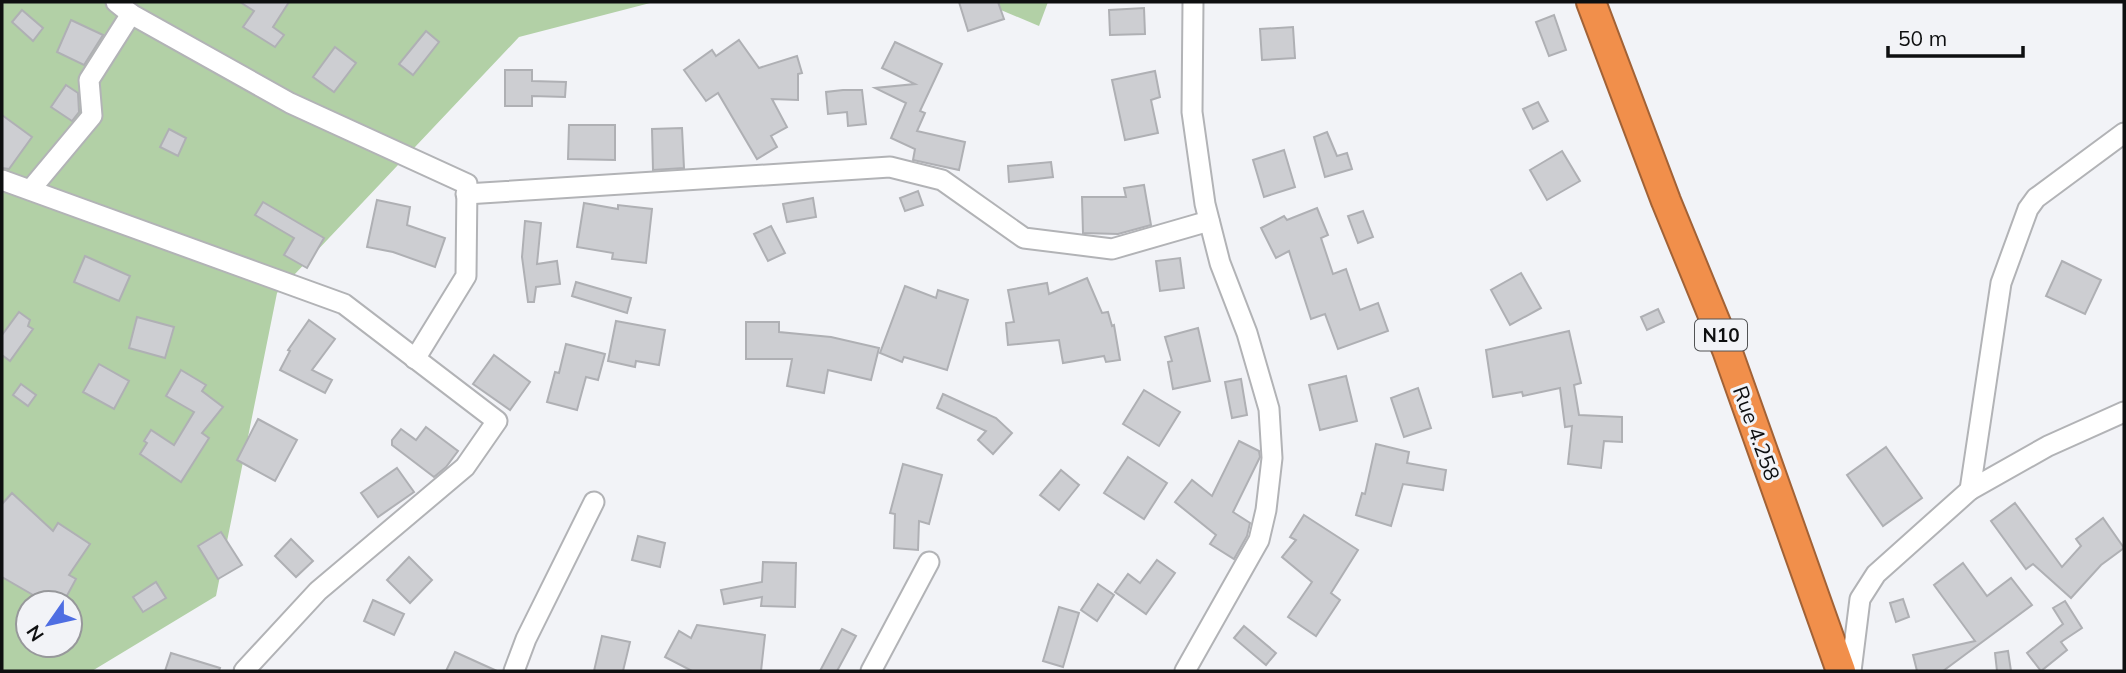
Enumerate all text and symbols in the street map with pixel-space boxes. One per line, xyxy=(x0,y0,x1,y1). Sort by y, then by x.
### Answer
scale bar xyxy=(1888,14,2023,58)
text: 50 m xyxy=(1898,25,1947,51)
road number: N10 xyxy=(1695,320,1747,350)
street label: Rue 4.258 xyxy=(1728,382,1786,484)
north arrow xyxy=(14,589,84,659)
text: N xyxy=(21,621,49,646)

